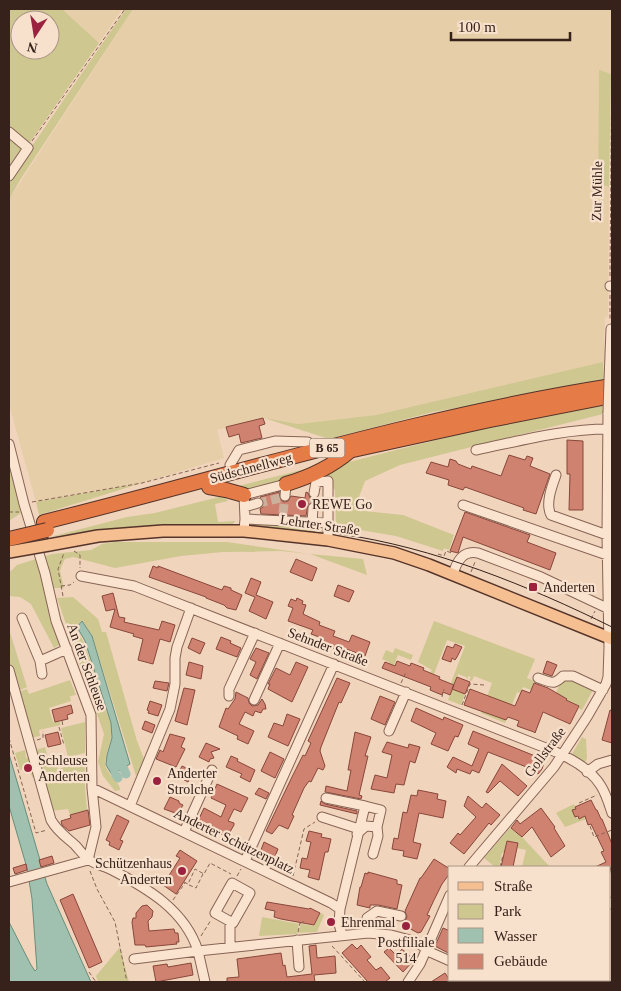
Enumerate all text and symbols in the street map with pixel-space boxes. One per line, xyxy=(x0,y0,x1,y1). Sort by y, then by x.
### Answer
north arrow xyxy=(10,10,60,60)
scale bar xyxy=(451,10,570,42)
text: 100 m xyxy=(458,19,496,35)
text: N xyxy=(26,39,39,56)
street label: Zur Mühle xyxy=(589,161,605,221)
road number: B 65 xyxy=(310,438,344,458)
street label: Südschnellweg xyxy=(208,450,294,486)
place label: REWE Go xyxy=(312,497,372,512)
marker: REWE Go xyxy=(296,498,308,510)
street label: Lehrter Straße xyxy=(279,512,361,538)
place label: Anderten xyxy=(543,580,595,595)
marker: Anderten xyxy=(527,581,539,593)
street label: An der Schleuse xyxy=(64,621,110,713)
street label: Sehnder Straße xyxy=(286,625,370,669)
street label: Gollstraße xyxy=(521,724,569,780)
place label: Schleuse Anderten xyxy=(38,753,90,784)
marker: Schleuse Anderten xyxy=(22,762,34,774)
place label: Anderter Strolche xyxy=(167,766,217,797)
marker: Anderter Strolche xyxy=(151,775,163,787)
street label: Anderter Schützenplatz xyxy=(171,805,297,877)
place label: Schützenhaus Anderten xyxy=(95,856,172,887)
marker: Schützenhaus Anderten xyxy=(176,865,188,877)
legend xyxy=(448,866,611,981)
text: Straße xyxy=(494,878,533,894)
text: Park xyxy=(494,903,522,919)
place label: Ehrenmal xyxy=(341,915,396,930)
marker: Ehrenmal xyxy=(325,916,337,928)
marker: Postfiliale 514 xyxy=(400,920,412,932)
text: Wasser xyxy=(494,928,537,944)
place label: Postfiliale 514 xyxy=(378,935,434,966)
text: Gebäude xyxy=(494,953,548,969)

